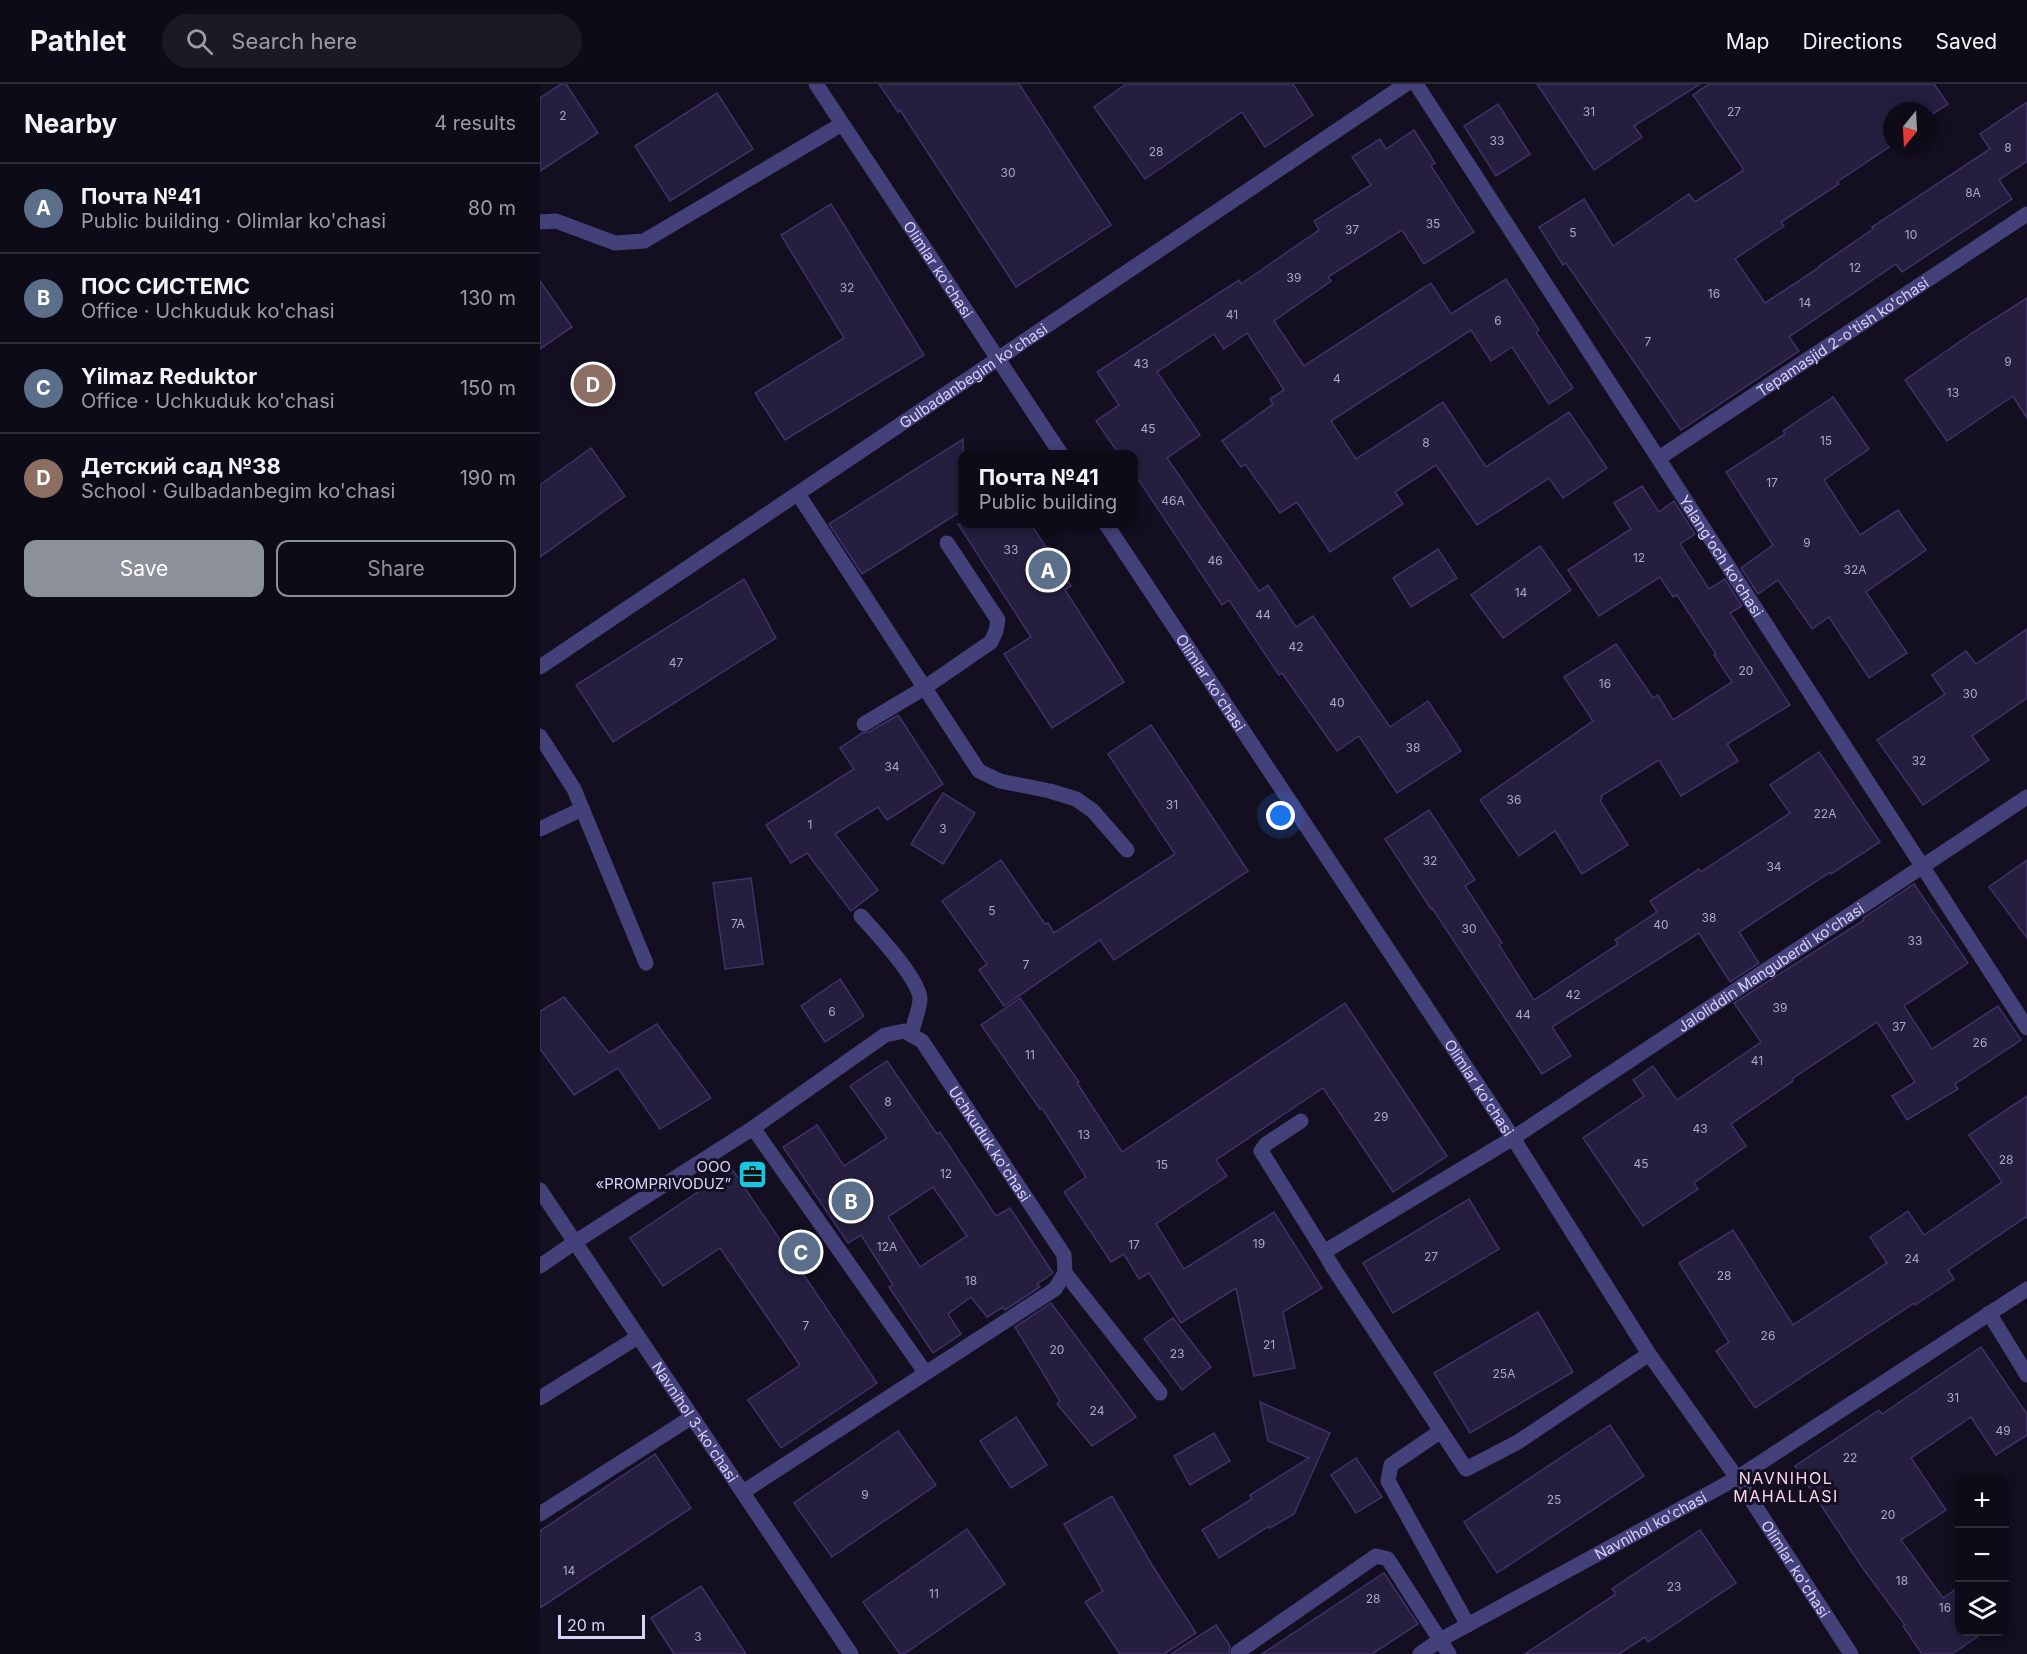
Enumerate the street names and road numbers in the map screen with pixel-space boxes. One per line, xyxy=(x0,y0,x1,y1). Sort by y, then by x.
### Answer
street label: Olimlar ko'chasi xyxy=(900,217,977,321)
street label: Tepamasjid 2-o'tish ko'chasi xyxy=(1753,273,1932,400)
street label: Gulbadanbegim ko'chasi xyxy=(895,319,1051,432)
street label: Yalang'och ko'chasi xyxy=(1675,491,1768,620)
street label: Olimlar ko'chasi xyxy=(1172,630,1250,734)
street label: Jaloliddin Manguberdi ko'chasi xyxy=(1674,899,1867,1036)
street label: Olimlar ko'chasi xyxy=(1441,1035,1518,1139)
street label: Uchkuduk ko'chasi xyxy=(945,1082,1035,1205)
street label: Navnihol 3-ko'chasi xyxy=(648,1358,742,1486)
street label: Navnihol ko'chasi xyxy=(1591,1487,1710,1563)
street label: Olimlar ko'chasi xyxy=(1757,1516,1834,1621)

